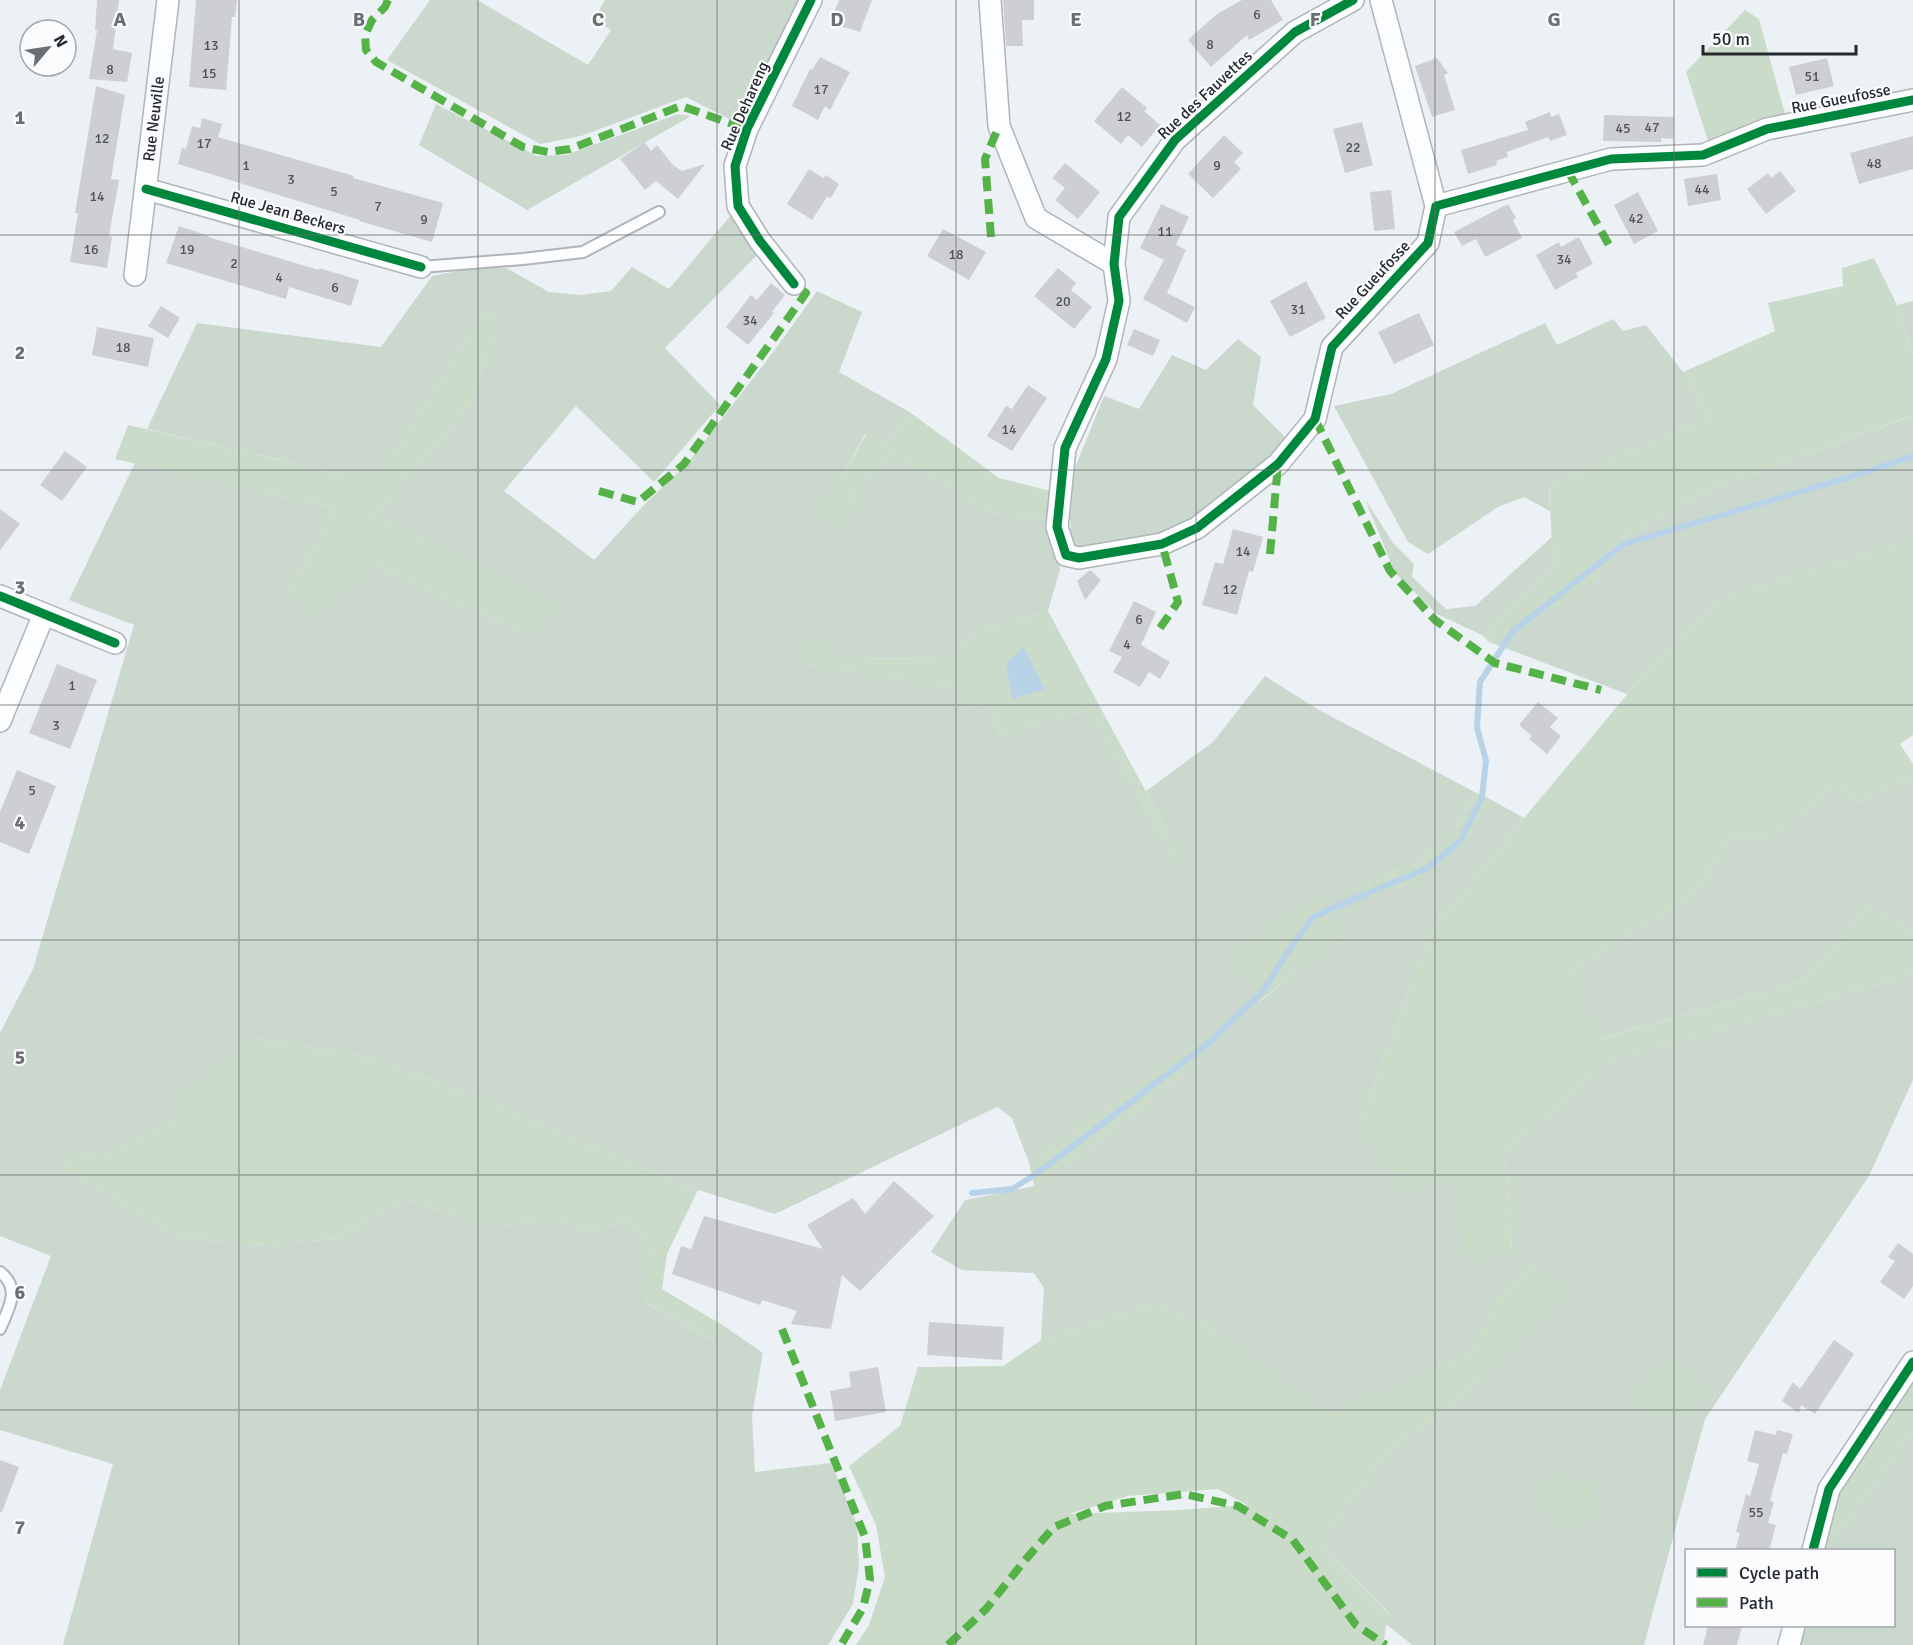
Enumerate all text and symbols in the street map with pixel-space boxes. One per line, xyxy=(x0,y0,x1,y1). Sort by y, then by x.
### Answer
house number: 6 xyxy=(1253,6,1261,23)
text: A xyxy=(114,7,127,32)
text: B xyxy=(353,7,365,32)
text: C xyxy=(592,7,604,32)
text: D xyxy=(830,7,844,32)
text: E xyxy=(1070,7,1082,32)
text: F xyxy=(1310,7,1321,32)
text: G xyxy=(1547,7,1561,32)
north arrow xyxy=(18,18,78,78)
scale bar xyxy=(1703,18,1856,56)
text: 50 m xyxy=(1712,28,1750,50)
text: N xyxy=(49,31,72,51)
house number: 8 xyxy=(1206,36,1214,53)
house number: 13 xyxy=(203,37,219,54)
street label: Rue des Fauvettes xyxy=(1153,46,1257,144)
street label: Rue Dehareng xyxy=(716,58,774,154)
house number: 8 xyxy=(106,61,114,78)
house number: 15 xyxy=(201,65,217,82)
house number: 51 xyxy=(1804,68,1820,85)
street label: Rue Neuville xyxy=(139,75,169,163)
street label: Rue Gueufosse xyxy=(1790,80,1892,118)
house number: 17 xyxy=(813,81,829,98)
text: 1 xyxy=(15,105,26,130)
house number: 12 xyxy=(1116,108,1132,125)
house number: 47 xyxy=(1644,119,1660,136)
house number: 45 xyxy=(1615,120,1631,137)
house number: 12 xyxy=(94,130,110,147)
house number: 17 xyxy=(196,135,212,152)
house number: 22 xyxy=(1345,139,1361,156)
house number: 48 xyxy=(1866,155,1882,172)
house number: 1 xyxy=(242,157,250,174)
house number: 9 xyxy=(1213,157,1221,174)
house number: 3 xyxy=(287,171,295,188)
house number: 44 xyxy=(1694,181,1710,198)
house number: 5 xyxy=(330,183,338,200)
street label: Rue Jean Beckers xyxy=(228,187,348,239)
house number: 14 xyxy=(89,188,105,205)
house number: 7 xyxy=(374,198,382,215)
house number: 42 xyxy=(1628,210,1644,227)
house number: 9 xyxy=(420,211,428,228)
house number: 11 xyxy=(1157,223,1173,240)
street label: Rue Gueufosse xyxy=(1331,236,1415,324)
house number: 16 xyxy=(83,241,99,258)
house number: 19 xyxy=(179,241,195,258)
house number: 18 xyxy=(948,246,964,263)
house number: 34 xyxy=(1556,251,1572,268)
house number: 2 xyxy=(230,255,238,272)
house number: 4 xyxy=(275,269,283,286)
house number: 6 xyxy=(331,279,339,296)
house number: 20 xyxy=(1055,293,1071,310)
house number: 31 xyxy=(1290,301,1306,318)
house number: 34 xyxy=(742,312,758,329)
house number: 18 xyxy=(115,339,131,356)
text: 2 xyxy=(15,340,25,365)
house number: 14 xyxy=(1001,421,1017,438)
house number: 14 xyxy=(1235,543,1251,560)
text: 3 xyxy=(15,575,25,600)
house number: 12 xyxy=(1222,581,1238,598)
house number: 6 xyxy=(1135,611,1143,628)
house number: 4 xyxy=(1123,636,1131,653)
house number: 1 xyxy=(68,677,76,694)
house number: 3 xyxy=(52,717,60,734)
house number: 5 xyxy=(28,782,36,799)
text: 4 xyxy=(15,810,26,835)
text: 5 xyxy=(15,1045,25,1070)
text: 6 xyxy=(15,1280,26,1305)
house number: 55 xyxy=(1748,1504,1764,1521)
text: 7 xyxy=(15,1515,26,1540)
legend xyxy=(1685,1549,1895,1627)
text: Cycle path xyxy=(1739,1562,1819,1584)
text: Path xyxy=(1739,1592,1774,1614)

